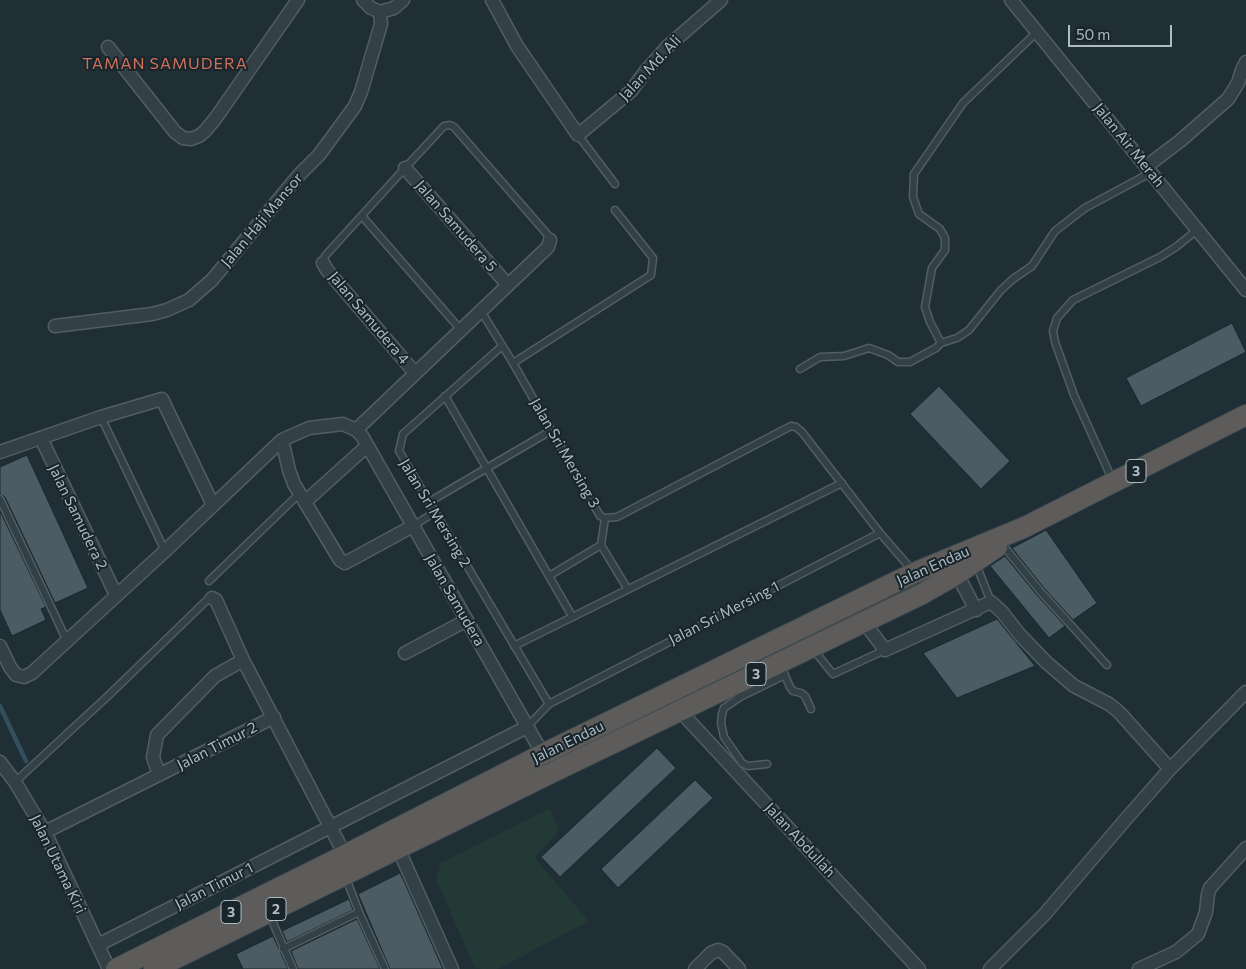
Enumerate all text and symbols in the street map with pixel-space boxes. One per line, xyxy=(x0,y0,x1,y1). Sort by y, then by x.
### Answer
scale bar xyxy=(1071,15,1175,47)
text: 50 m xyxy=(1076,25,1110,43)
street label: Jalan Md. Ali xyxy=(615,32,685,104)
district label: TAMAN SAMUDERA xyxy=(80,54,250,74)
street label: Jalan Air Merah xyxy=(1090,99,1168,191)
street label: Jalan Haji Mansor xyxy=(217,169,307,271)
street label: Jalan Samudera 5 xyxy=(411,177,501,275)
street label: Jalan Samudera 4 xyxy=(325,268,413,368)
street label: Jalan Sri Mersing 3 xyxy=(526,395,604,511)
street label: Jalan Sri Mersing 2 xyxy=(396,455,474,571)
road number: 3 xyxy=(1126,460,1146,482)
street label: Jalan Samudera 2 xyxy=(45,461,111,573)
street label: Jalan Endau xyxy=(894,542,972,590)
street label: Jalan Samudera xyxy=(421,551,489,649)
street label: Jalan Sri Mersing 1 xyxy=(666,577,782,649)
road number: 3 xyxy=(746,662,766,686)
street label: Jalan Endau xyxy=(529,717,607,767)
street label: Jalan Timur 2 xyxy=(174,718,260,774)
street label: Jalan Abdullah xyxy=(761,799,839,881)
street label: Jalan Utama Kiri xyxy=(26,812,90,916)
street label: Jalan Timur 1 xyxy=(172,859,256,913)
road number: 2 xyxy=(266,898,286,921)
road number: 3 xyxy=(221,900,241,924)

